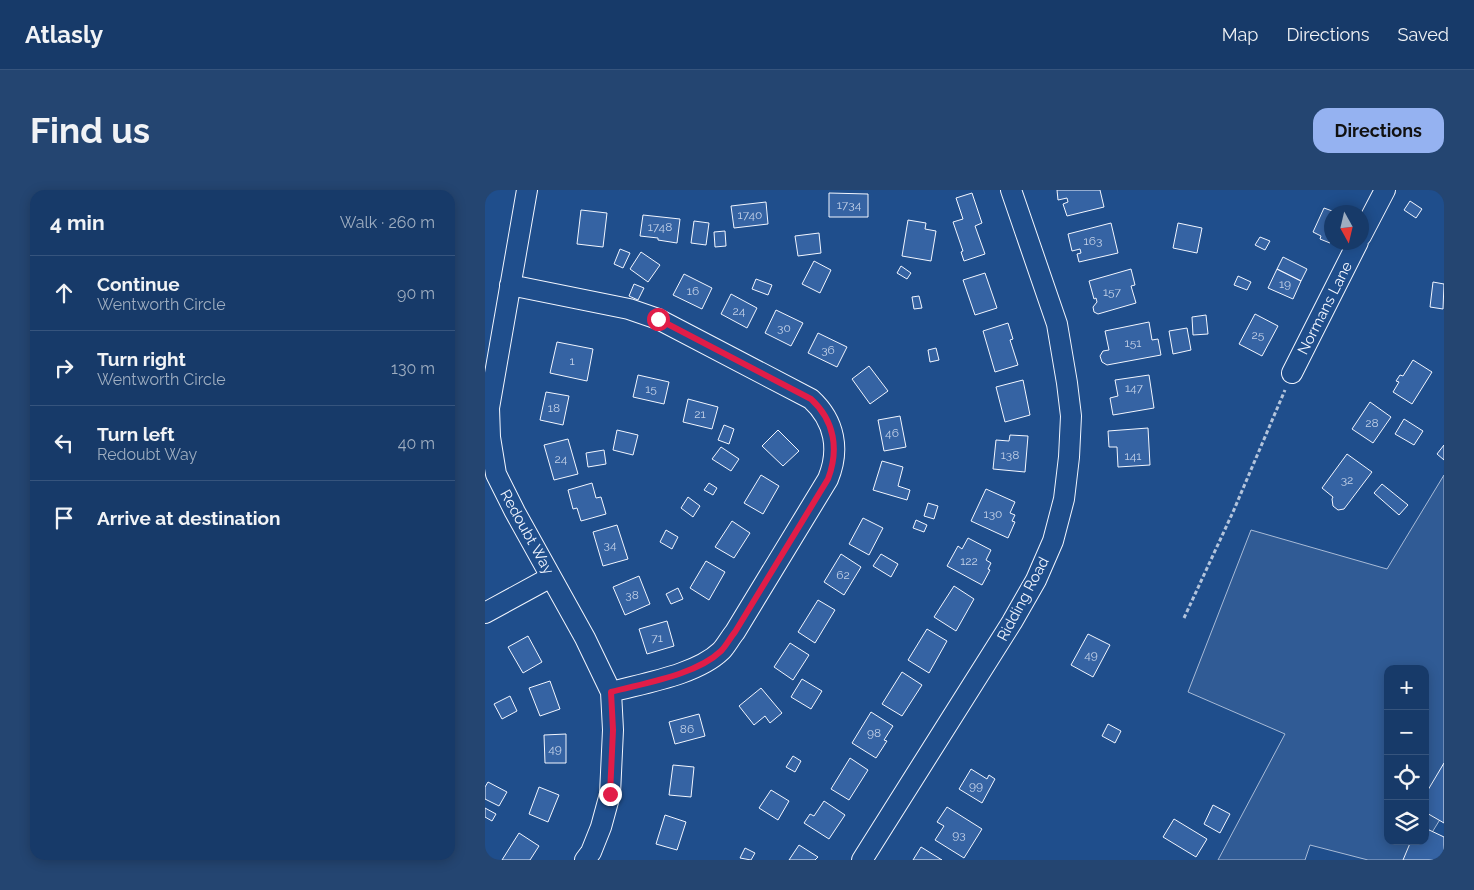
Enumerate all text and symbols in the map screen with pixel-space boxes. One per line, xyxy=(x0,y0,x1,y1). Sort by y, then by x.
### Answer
text: Atlasly xyxy=(25,20,103,49)
text: Map xyxy=(1222,24,1258,45)
text: Directions xyxy=(1286,24,1370,45)
text: Saved xyxy=(1398,24,1449,45)
button: Directions xyxy=(1313,108,1444,153)
text: Find us xyxy=(30,110,150,151)
house number: 1734 xyxy=(837,198,862,212)
north arrow xyxy=(1324,205,1369,250)
house number: 1740 xyxy=(738,208,762,222)
text: 4 min xyxy=(50,210,105,235)
text: Walk · 260 m xyxy=(340,213,435,232)
house number: 1748 xyxy=(648,220,672,234)
house number: 163 xyxy=(1084,234,1102,248)
street label: Normans Lane xyxy=(1294,258,1356,357)
text: Continue xyxy=(97,273,180,295)
house number: 19 xyxy=(1279,277,1291,291)
icon: ahead xyxy=(50,279,78,307)
text: 90 m xyxy=(397,284,435,303)
house number: 16 xyxy=(687,284,699,298)
house number: 157 xyxy=(1103,285,1122,299)
text: Wentworth Circle xyxy=(97,295,226,314)
house number: 24 xyxy=(733,304,746,318)
route start xyxy=(647,308,670,331)
house number: 30 xyxy=(777,321,791,335)
house number: 25 xyxy=(1252,328,1265,342)
house number: 151 xyxy=(1125,336,1141,350)
house number: 36 xyxy=(821,343,835,357)
text: Turn right xyxy=(97,348,186,370)
icon: right xyxy=(50,354,78,382)
house number: 1 xyxy=(569,354,575,368)
text: 130 m xyxy=(391,359,435,378)
text: Wentworth Circle xyxy=(97,370,226,389)
house number: 147 xyxy=(1125,381,1144,395)
house number: 15 xyxy=(645,382,657,396)
house number: 18 xyxy=(548,401,560,415)
house number: 21 xyxy=(694,407,706,421)
house number: 28 xyxy=(1365,416,1379,430)
text: Turn left xyxy=(97,423,174,445)
house number: 46 xyxy=(885,426,899,440)
icon: left xyxy=(50,429,78,457)
text: 40 m xyxy=(398,434,435,453)
text: Redoubt Way xyxy=(97,445,197,464)
house number: 138 xyxy=(1001,448,1019,462)
house number: 141 xyxy=(1125,449,1141,463)
house number: 24 xyxy=(555,452,568,466)
house number: 32 xyxy=(1341,473,1353,487)
street label: Redoubt Way xyxy=(496,487,558,577)
icon: arrive xyxy=(50,504,78,532)
text: Arrive at destination xyxy=(97,507,281,529)
house number: 130 xyxy=(984,507,1002,521)
house number: 34 xyxy=(604,538,617,552)
house number: 122 xyxy=(960,554,978,568)
street label: Ridding Road xyxy=(993,554,1053,644)
house number: 62 xyxy=(836,568,850,582)
house number: 38 xyxy=(625,588,639,602)
house number: 71 xyxy=(651,631,663,645)
house number: 49 xyxy=(1084,648,1098,662)
map controls xyxy=(1384,665,1429,845)
button: + xyxy=(1384,665,1429,710)
button: − xyxy=(1384,710,1429,755)
house number: 86 xyxy=(680,722,694,736)
house number: 98 xyxy=(867,726,881,740)
house number: 49 xyxy=(548,742,562,756)
button: locate xyxy=(1384,755,1429,800)
house number: 99 xyxy=(969,779,983,793)
route end xyxy=(599,783,622,806)
button: layers xyxy=(1384,800,1429,845)
house number: 93 xyxy=(952,828,966,842)

